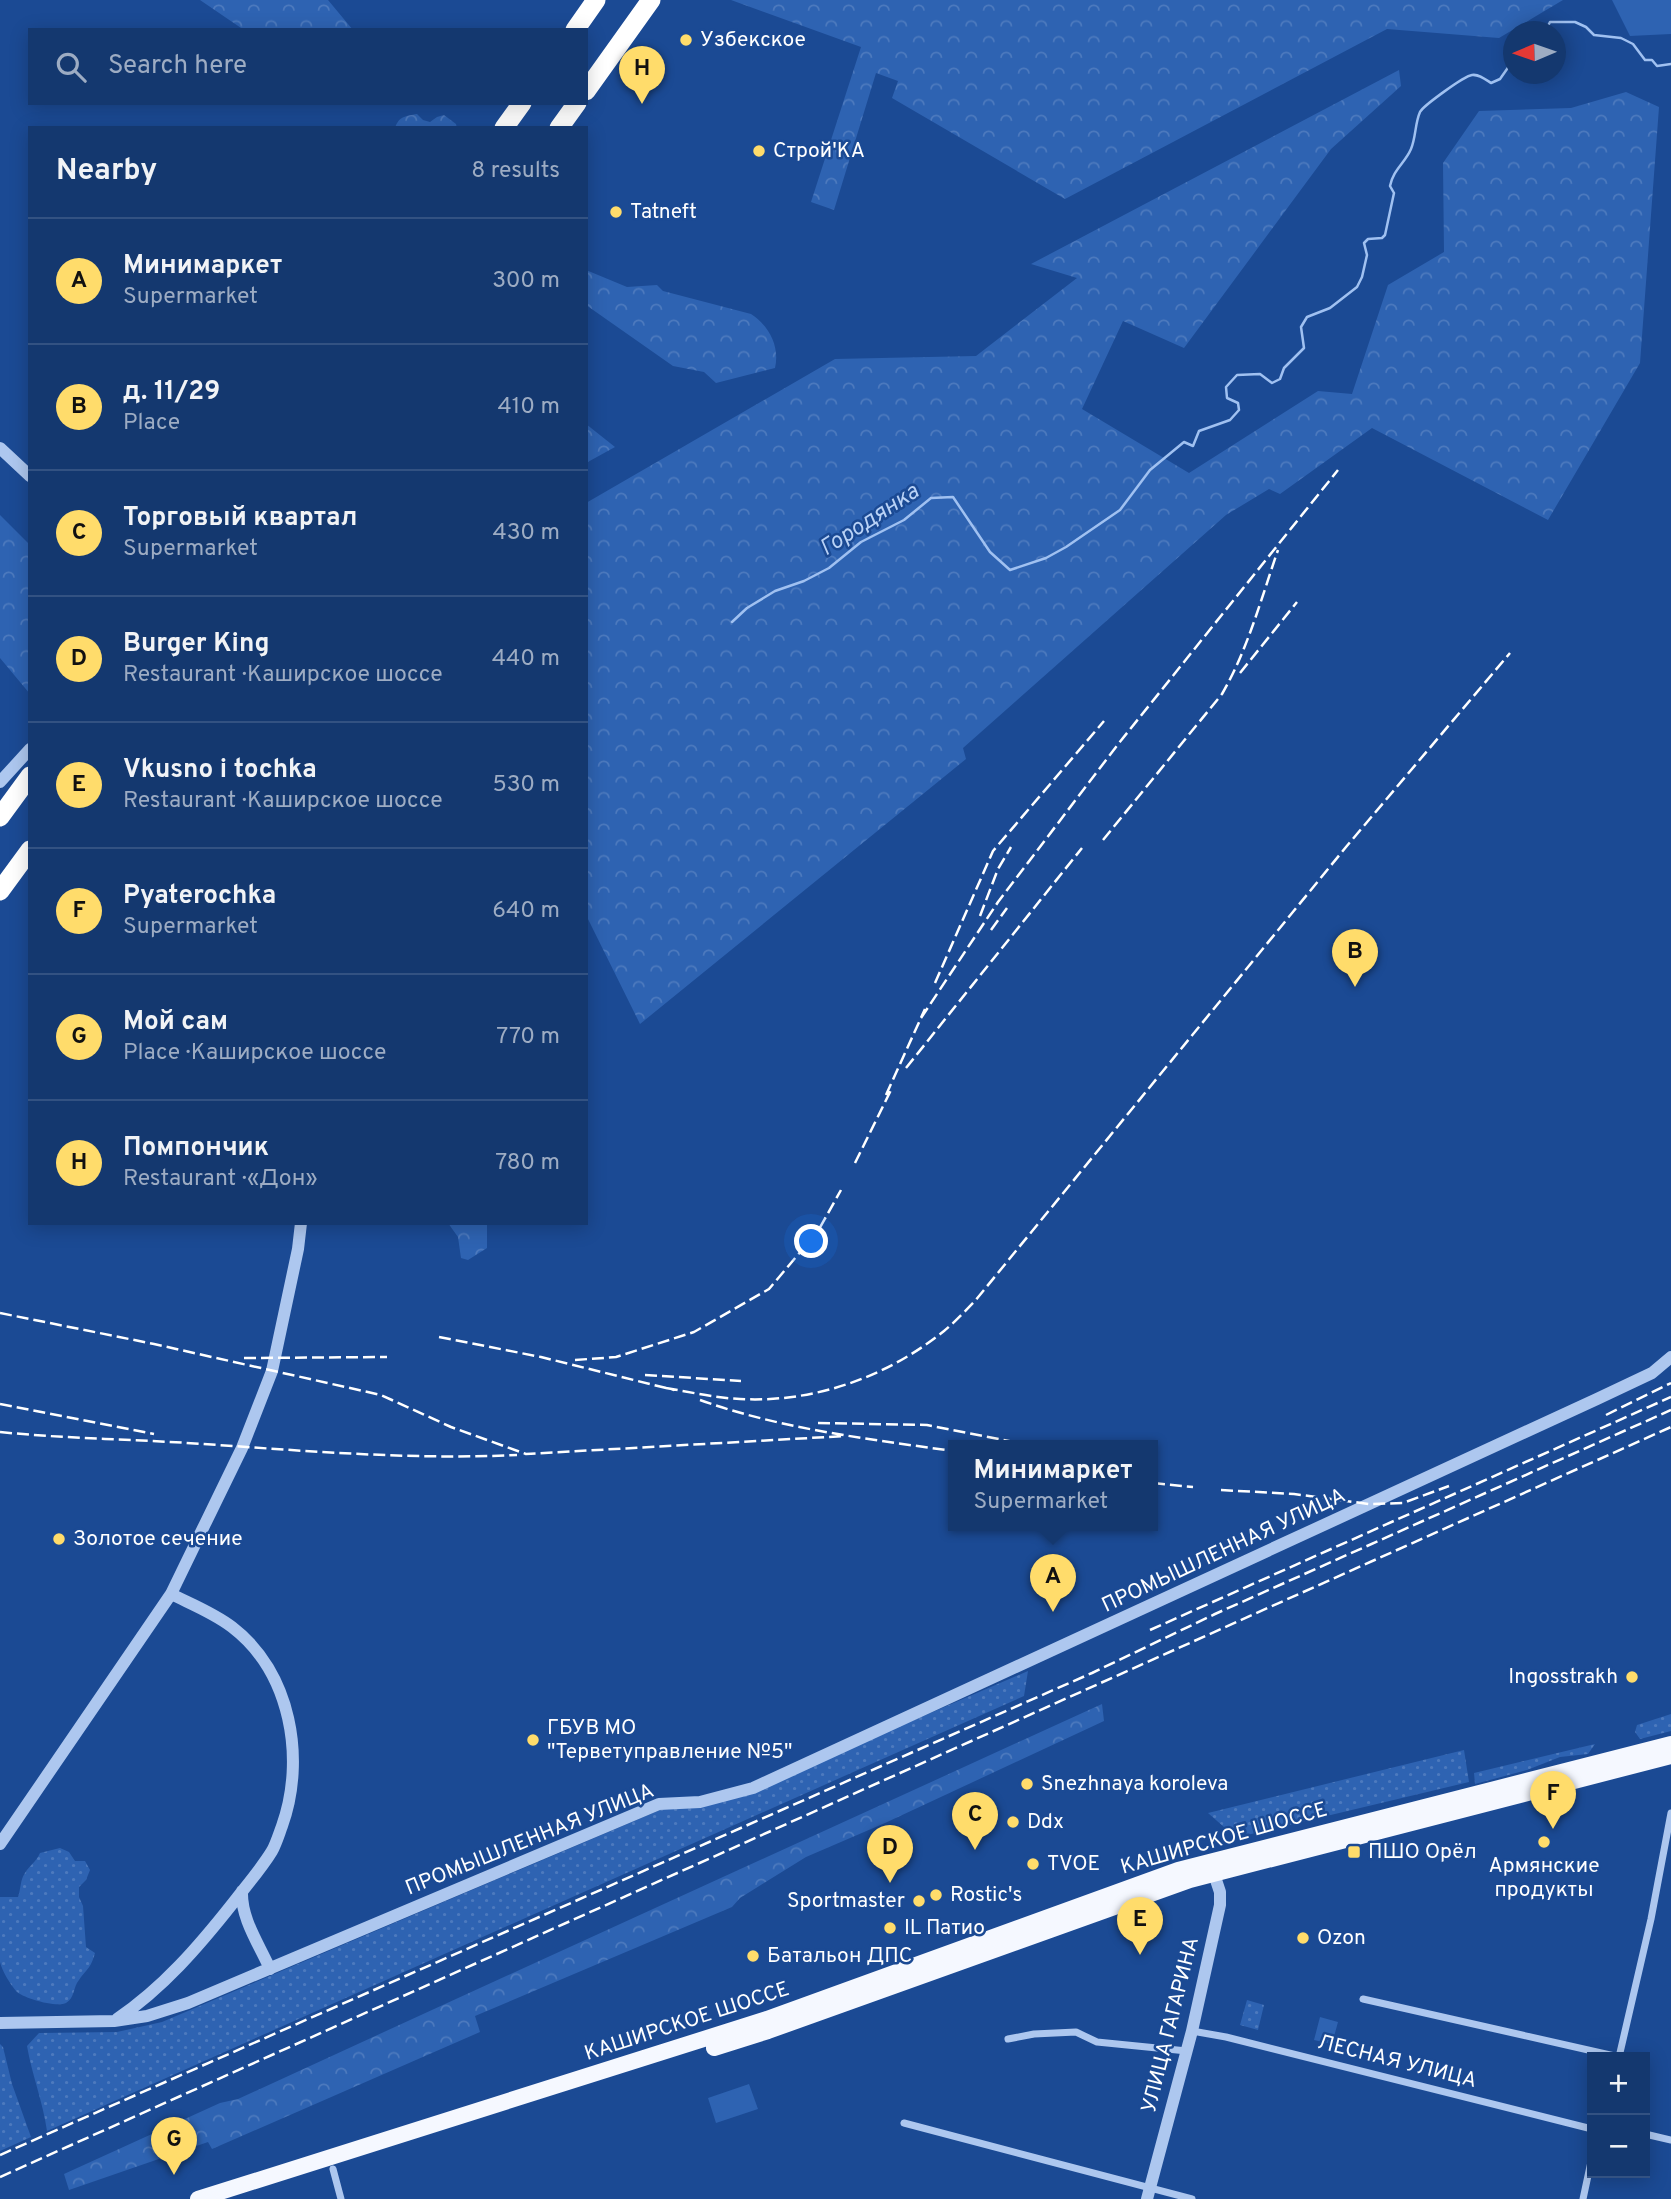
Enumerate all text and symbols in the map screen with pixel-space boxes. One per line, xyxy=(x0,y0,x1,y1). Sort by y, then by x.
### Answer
north arrow xyxy=(1503,21,1566,84)
place label: Узбекское xyxy=(700,27,806,54)
search box xyxy=(28,28,588,105)
marker: Узбекское xyxy=(678,32,694,48)
pin: H xyxy=(619,46,665,104)
icon: search xyxy=(52,48,90,86)
text: Search here xyxy=(108,50,247,83)
place label: Строй'КА xyxy=(773,138,865,165)
marker: Строй'КА xyxy=(751,143,767,159)
text: Nearby xyxy=(56,153,157,190)
text: 8 results xyxy=(471,157,560,186)
place label: Tatneft xyxy=(630,199,697,226)
marker: Tatneft xyxy=(608,204,624,220)
text: Минимаркет xyxy=(123,250,282,283)
text: A xyxy=(71,267,87,296)
text: 300 m xyxy=(492,267,560,296)
text: Supermarket xyxy=(123,283,258,312)
text: д. 11/29 xyxy=(123,376,220,409)
text: B xyxy=(71,393,87,422)
text: 410 m xyxy=(497,393,560,422)
text: Place xyxy=(123,409,180,438)
water label: Городянка xyxy=(815,478,925,564)
text: Торговый квартал xyxy=(123,502,357,535)
text: C xyxy=(72,519,86,548)
text: 430 m xyxy=(492,519,560,548)
text: Supermarket xyxy=(123,535,258,564)
text: Burger King xyxy=(123,628,270,661)
text: D xyxy=(71,645,87,674)
text: 440 m xyxy=(492,645,560,674)
text: Restaurant · Каширское шоссе xyxy=(123,661,443,690)
text: Vkusno i tochka xyxy=(123,754,317,787)
text: E xyxy=(72,771,86,800)
text: 530 m xyxy=(492,771,560,800)
text: Restaurant · Каширское шоссе xyxy=(123,787,443,816)
text: Pyaterochka xyxy=(123,880,276,913)
text: F xyxy=(72,897,86,926)
text: 640 m xyxy=(492,897,560,926)
text: Supermarket xyxy=(123,913,258,942)
pin: B xyxy=(1332,929,1378,987)
text: Мой сам xyxy=(123,1006,228,1039)
text: G xyxy=(71,1023,87,1052)
text: 770 m xyxy=(496,1023,560,1052)
text: Place · Каширское шоссе xyxy=(123,1039,386,1068)
text: Помпончик xyxy=(123,1132,269,1165)
text: H xyxy=(71,1149,87,1178)
text: 780 m xyxy=(495,1149,560,1178)
text: Restaurant · «Дон» xyxy=(123,1165,318,1194)
your location xyxy=(794,1224,828,1258)
popup xyxy=(948,1440,1158,1531)
text: Минимаркет xyxy=(973,1455,1133,1488)
street label: ПРОМЫШЛЕННАЯ УЛИЦА xyxy=(1098,1483,1350,1619)
text: Supermarket xyxy=(973,1488,1108,1517)
place label: Золотое сечение xyxy=(73,1526,243,1553)
marker: Золотое сечение xyxy=(51,1531,67,1547)
pin: A xyxy=(1030,1554,1076,1612)
place label: Ingosstrakh xyxy=(1508,1664,1618,1691)
marker: Ingosstrakh xyxy=(1624,1669,1640,1685)
place label: ГБУВ МО "Терветуправление №5" xyxy=(547,1715,792,1766)
marker: ГБУВ МО "Терветуправление №5" xyxy=(525,1732,541,1748)
place label: Snezhnaya koroleva xyxy=(1041,1771,1228,1798)
pin: F xyxy=(1530,1771,1576,1829)
marker: Snezhnaya koroleva xyxy=(1019,1776,1035,1792)
street label: ПРОМЫШЛЕННАЯ УЛИЦА xyxy=(402,1778,658,1902)
pin: C xyxy=(952,1792,998,1850)
street label: КАШИРСКОЕ ШОССЕ xyxy=(1117,1797,1331,1881)
place label: Ddx xyxy=(1027,1809,1064,1836)
marker: Ddx xyxy=(1005,1814,1021,1830)
pin: D xyxy=(867,1825,913,1883)
marker: Армянские продукты xyxy=(1536,1834,1552,1850)
place label: ПШО Орёл xyxy=(1368,1839,1477,1866)
marker: ПШО Орёл xyxy=(1346,1844,1362,1860)
place label: TVOE xyxy=(1047,1851,1100,1878)
place label: Армянские продукты xyxy=(1488,1853,1600,1904)
marker: TVOE xyxy=(1025,1856,1041,1872)
place label: Rostic's xyxy=(950,1882,1022,1909)
marker: Rostic's xyxy=(928,1887,944,1903)
place label: Sportmaster xyxy=(787,1888,905,1915)
marker: Sportmaster xyxy=(911,1893,927,1909)
pin: E xyxy=(1117,1897,1163,1955)
place label: IL Патио xyxy=(904,1915,985,1942)
marker: IL Патио xyxy=(882,1920,898,1936)
place label: Ozon xyxy=(1317,1925,1366,1952)
marker: Ozon xyxy=(1295,1930,1311,1946)
street label: УЛИЦА ГАГАРИНА xyxy=(1136,1934,1206,2116)
place label: Батальон ДПС xyxy=(767,1943,912,1970)
marker: Батальон ДПС xyxy=(745,1948,761,1964)
street label: КАШИРСКОЕ ШОССЕ xyxy=(581,1976,793,2068)
street label: ЛЕСНАЯ УЛИЦА xyxy=(1315,2029,1479,2095)
map controls xyxy=(1587,2052,1650,2178)
button: + xyxy=(1587,2052,1650,2115)
button: − xyxy=(1587,2115,1650,2178)
pin: G xyxy=(151,2117,197,2175)

